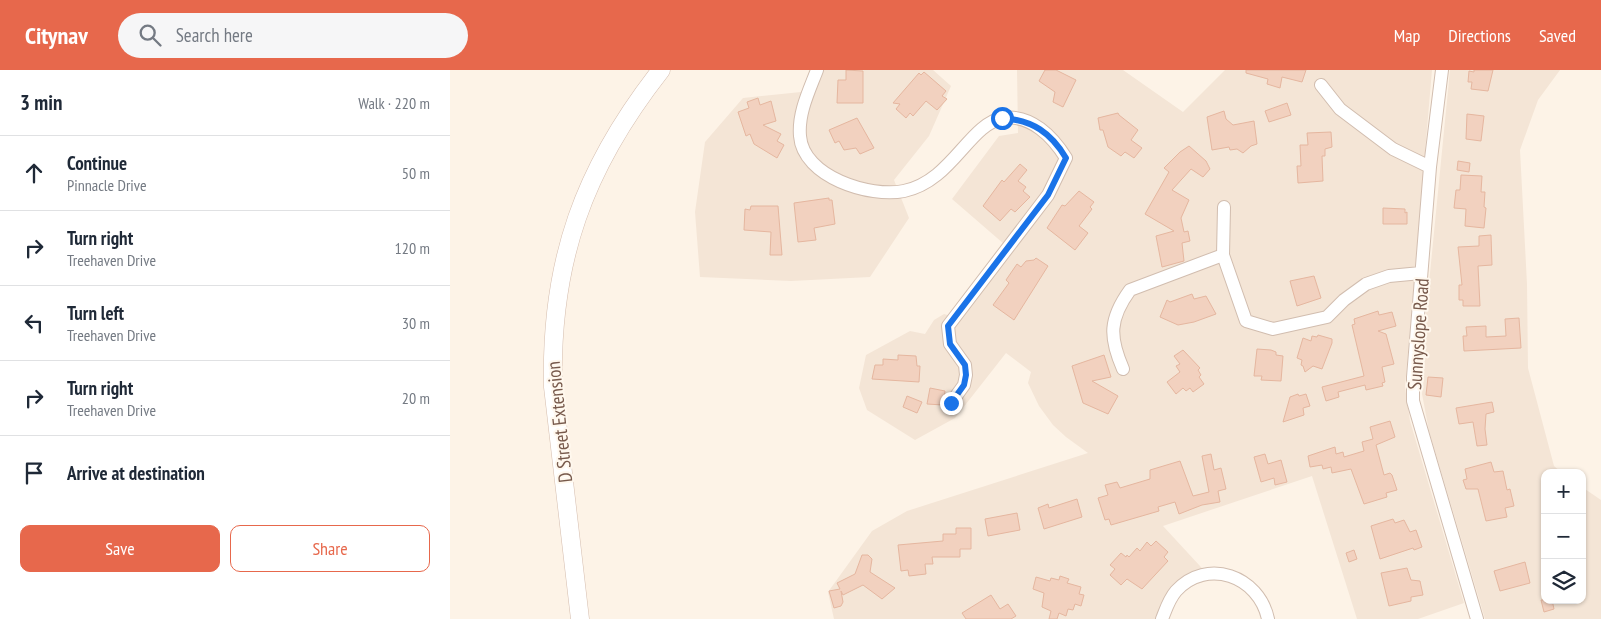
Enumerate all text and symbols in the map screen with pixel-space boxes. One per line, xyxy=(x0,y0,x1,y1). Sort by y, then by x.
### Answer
search box xyxy=(118,13,468,58)
text: Citynav xyxy=(25,20,88,51)
icon: search xyxy=(136,21,164,49)
text: Search here xyxy=(176,23,253,47)
text: Map xyxy=(1394,24,1420,47)
text: Directions xyxy=(1448,24,1511,47)
text: Saved xyxy=(1539,24,1576,47)
text: 3 min xyxy=(20,89,62,116)
text: Walk · 220 m xyxy=(358,93,430,113)
route start xyxy=(991,107,1014,130)
text: Continue xyxy=(67,151,127,175)
icon: ahead xyxy=(20,159,48,187)
text: 50 m xyxy=(402,163,430,183)
text: Pinnacle Drive xyxy=(67,175,147,195)
text: Turn right xyxy=(67,226,133,250)
icon: right xyxy=(20,234,48,262)
text: 120 m xyxy=(395,238,430,258)
text: Treehaven Drive xyxy=(67,250,156,270)
street label: Sunnyslope Road xyxy=(1402,277,1434,391)
text: Turn left xyxy=(67,301,124,325)
icon: left xyxy=(20,309,48,337)
text: 30 m xyxy=(402,313,430,333)
text: Treehaven Drive xyxy=(67,325,156,345)
street label: D Street Extension xyxy=(541,360,577,484)
text: Turn right xyxy=(67,376,133,400)
icon: right xyxy=(20,384,48,412)
text: 20 m xyxy=(402,388,430,408)
route end xyxy=(940,392,963,415)
text: Treehaven Drive xyxy=(67,400,156,420)
icon: arrive xyxy=(20,459,48,487)
text: Arrive at destination xyxy=(67,461,205,485)
map controls xyxy=(1541,469,1586,604)
button: + xyxy=(1541,469,1586,514)
button: − xyxy=(1541,514,1586,559)
button: Save xyxy=(20,525,220,572)
button: Share xyxy=(230,525,430,572)
button: layers xyxy=(1541,559,1586,604)

